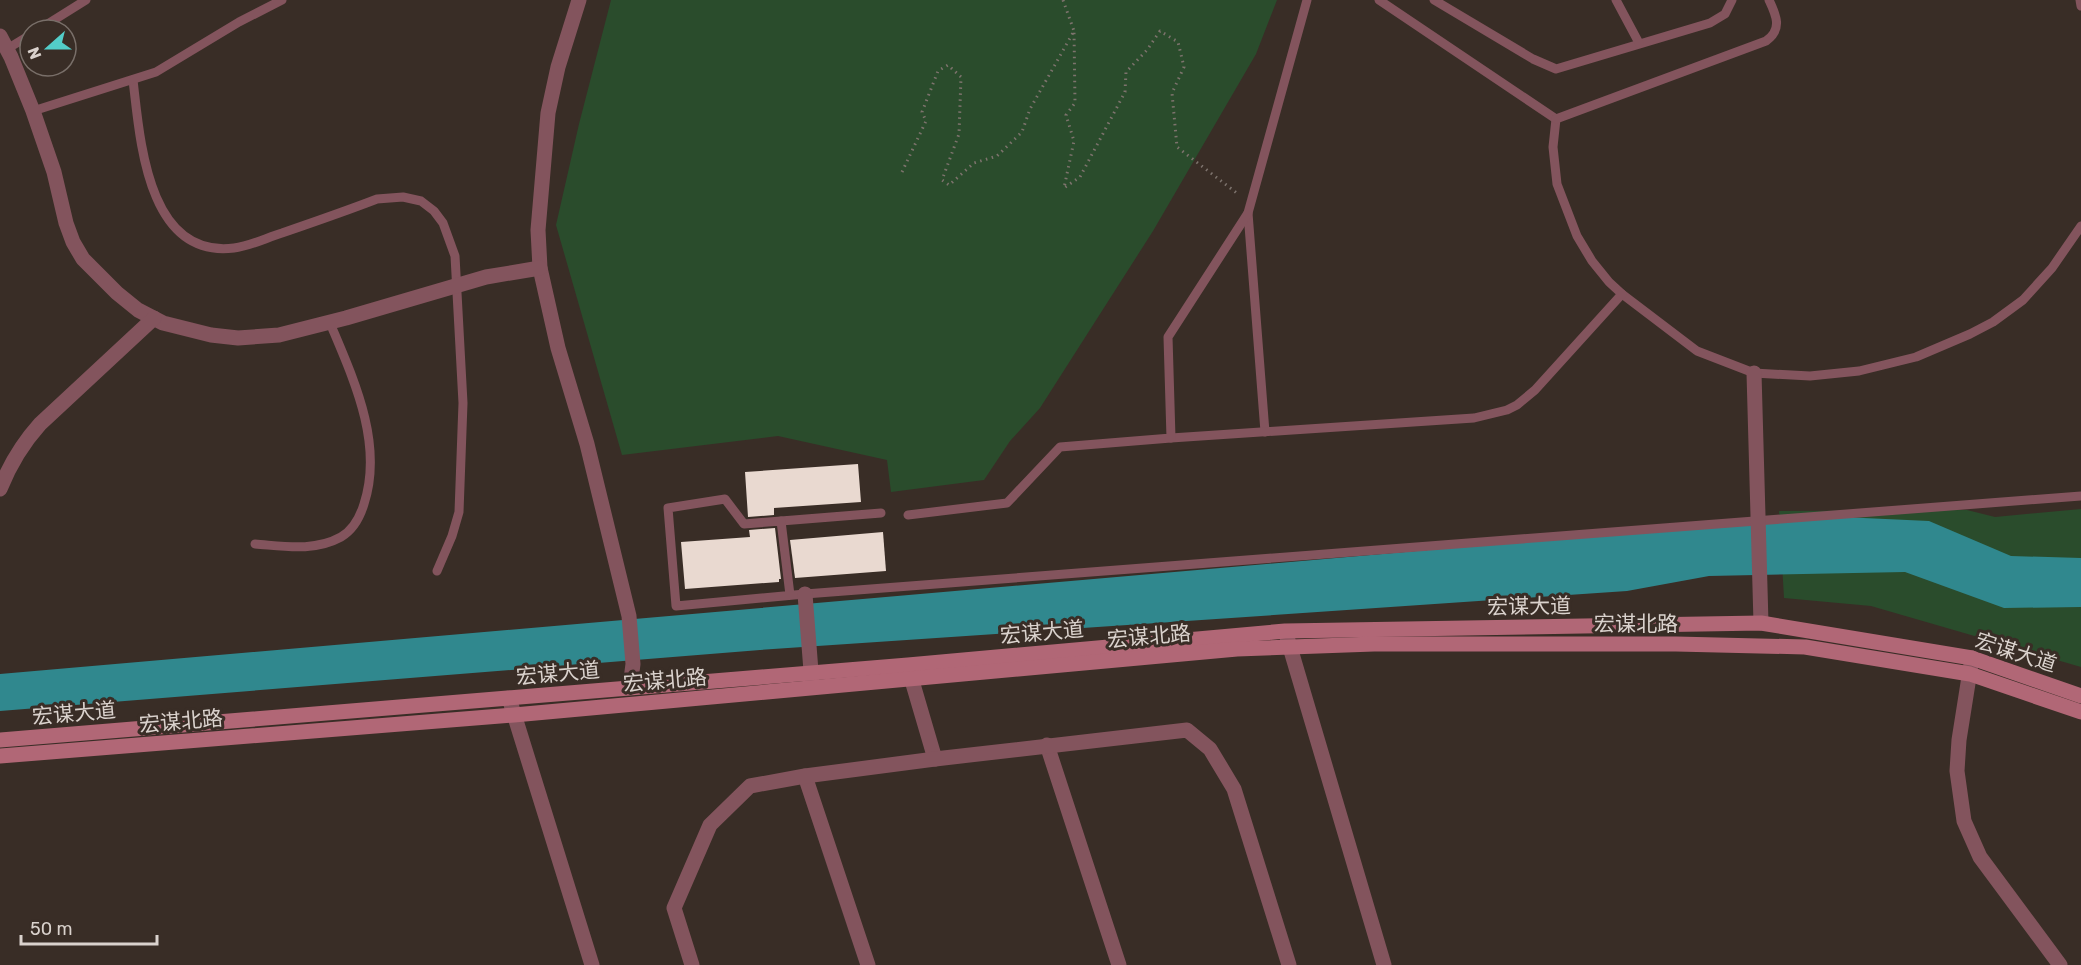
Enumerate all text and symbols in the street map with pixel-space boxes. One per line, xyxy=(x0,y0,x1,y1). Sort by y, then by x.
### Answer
north arrow xyxy=(18,18,78,78)
text: N xyxy=(24,44,45,62)
street label: 宏谋大道 xyxy=(1487,593,1571,619)
street label: 宏谋北路 xyxy=(1594,611,1678,636)
street label: 宏谋大道 xyxy=(999,616,1085,648)
street label: 宏谋北路 xyxy=(1106,620,1192,652)
street label: 宏谋大道 xyxy=(1972,627,2060,677)
street label: 宏谋大道 xyxy=(515,657,601,689)
street label: 宏谋北路 xyxy=(622,664,708,696)
street label: 宏谋大道 xyxy=(31,697,117,729)
street label: 宏谋北路 xyxy=(138,705,224,737)
scale bar xyxy=(21,908,158,946)
text: 50 m xyxy=(30,918,73,940)

